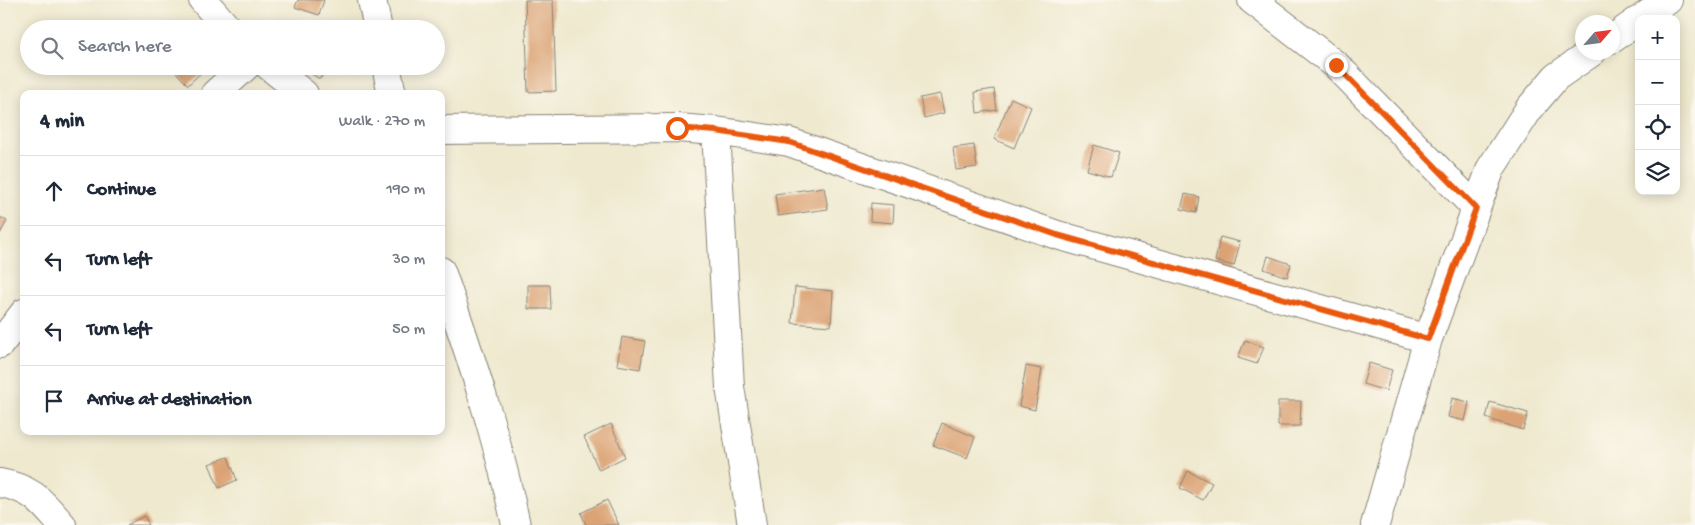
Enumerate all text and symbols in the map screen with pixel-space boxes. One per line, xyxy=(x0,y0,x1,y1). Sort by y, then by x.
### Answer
north arrow xyxy=(1575,15,1620,60)
map controls xyxy=(1635,15,1680,195)
button: + xyxy=(1635,15,1680,60)
search box xyxy=(20,20,445,75)
icon: search xyxy=(38,34,66,62)
text: Search here xyxy=(78,36,172,59)
route end xyxy=(1325,54,1348,77)
button: − xyxy=(1635,60,1680,105)
button: locate xyxy=(1635,105,1680,150)
text: 4 min xyxy=(40,110,84,135)
text: Walk · 270 m xyxy=(339,113,425,132)
route start xyxy=(666,117,689,140)
button: layers xyxy=(1635,150,1680,195)
icon: ahead xyxy=(40,177,68,205)
text: Continue xyxy=(87,179,156,202)
text: 190 m xyxy=(386,181,425,200)
icon: left xyxy=(40,247,68,275)
text: Turn left xyxy=(87,249,151,272)
text: 30 m xyxy=(392,251,425,270)
icon: left xyxy=(40,317,68,345)
text: Turn left xyxy=(87,319,151,342)
text: 50 m xyxy=(392,321,425,340)
icon: arrive xyxy=(40,387,68,415)
text: Arrive at destination xyxy=(87,389,251,412)

